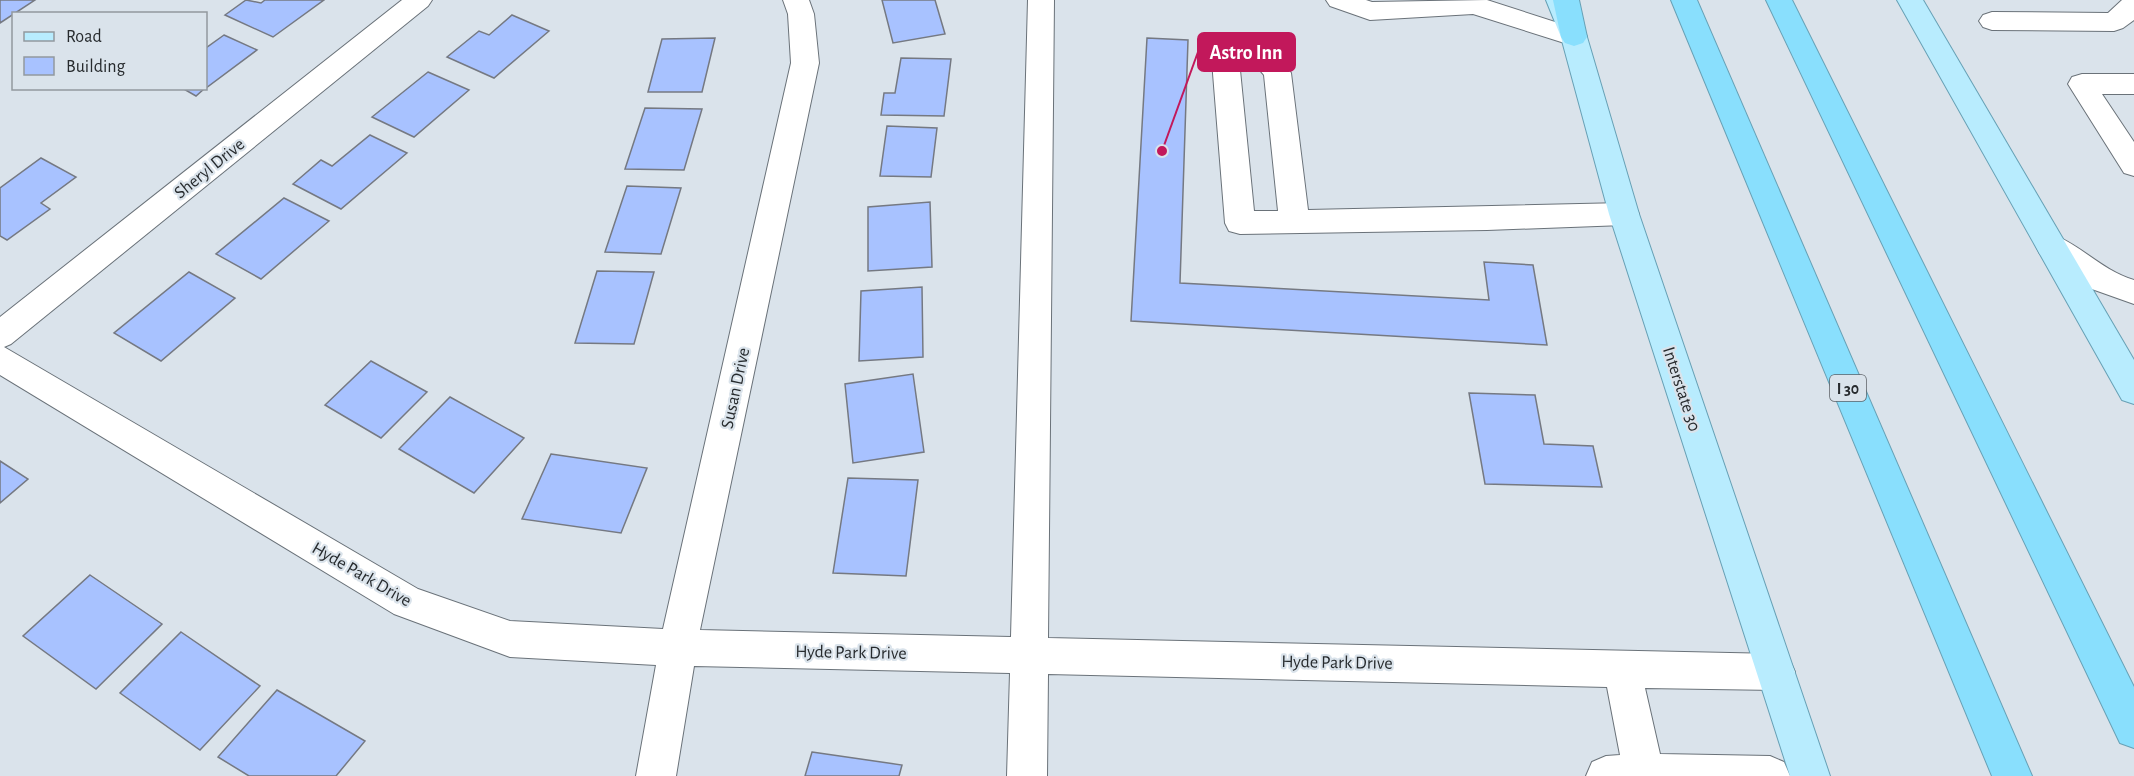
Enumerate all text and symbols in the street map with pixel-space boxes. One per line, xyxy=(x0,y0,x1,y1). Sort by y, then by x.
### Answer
legend xyxy=(12,12,207,90)
text: Road xyxy=(66,28,102,46)
callout: Astro Inn xyxy=(1198,33,1295,71)
text: Astro Inn xyxy=(1209,43,1283,63)
text: Building xyxy=(66,58,126,76)
street label: Sheryl Drive xyxy=(171,135,248,202)
street label: Interstate 30 xyxy=(1659,345,1703,434)
street label: Susan Drive xyxy=(719,346,753,430)
road number: I 30 xyxy=(1830,375,1866,401)
street label: Hyde Park Drive xyxy=(309,539,414,610)
street label: Hyde Park Drive xyxy=(795,643,907,663)
street label: Hyde Park Drive xyxy=(1281,653,1393,673)

